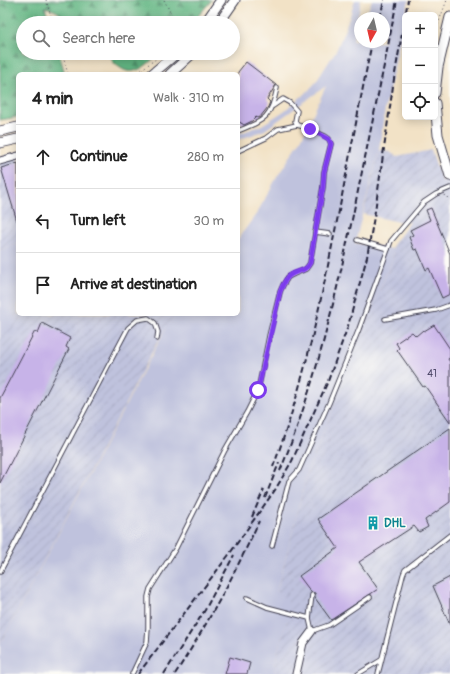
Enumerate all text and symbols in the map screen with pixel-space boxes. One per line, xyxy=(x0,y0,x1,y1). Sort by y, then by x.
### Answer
north arrow xyxy=(354,12,390,48)
map controls xyxy=(402,12,438,120)
button: + xyxy=(402,12,438,48)
search box xyxy=(16,16,240,60)
icon: search xyxy=(30,27,52,49)
text: Search here xyxy=(62,29,135,48)
button: − xyxy=(402,48,438,84)
button: locate xyxy=(402,84,438,120)
text: 4 min xyxy=(32,88,73,109)
text: Walk · 310 m xyxy=(153,90,224,106)
route end xyxy=(301,120,319,138)
icon: ahead xyxy=(32,146,54,168)
text: Continue xyxy=(70,147,128,166)
text: 280 m xyxy=(187,149,224,165)
icon: left xyxy=(32,210,54,232)
text: Turn left xyxy=(70,211,126,230)
text: 30 m xyxy=(194,213,224,229)
icon: arrive xyxy=(32,274,54,296)
text: Arrive at destination xyxy=(70,275,197,294)
house number: 41 xyxy=(427,368,437,380)
route start xyxy=(249,381,267,399)
building icon: DHL xyxy=(365,515,381,531)
place label: DHL xyxy=(384,516,406,531)

